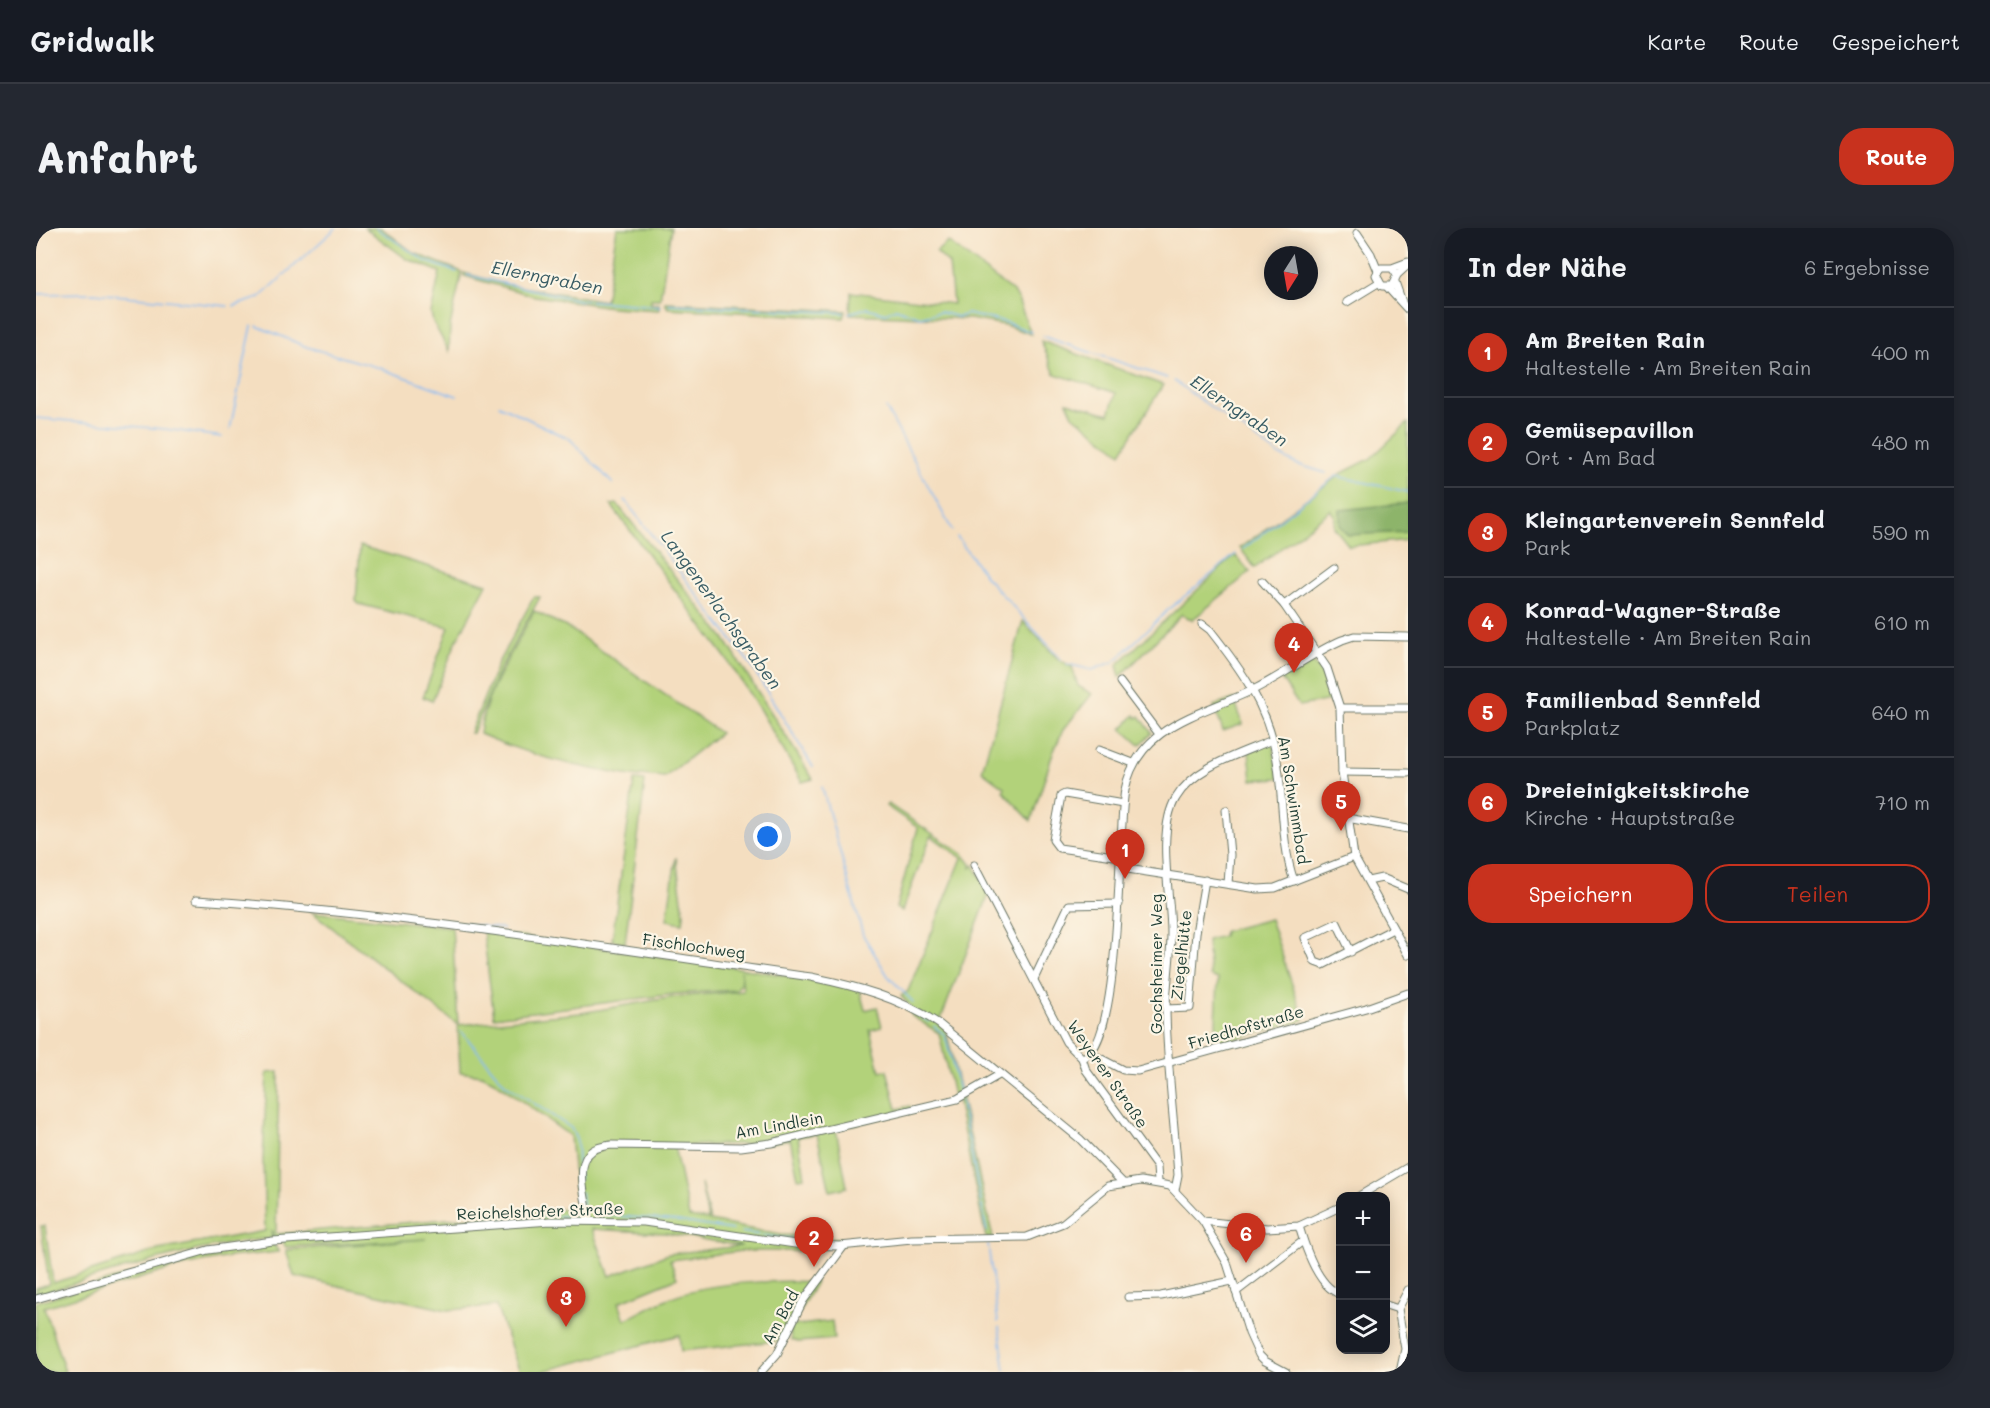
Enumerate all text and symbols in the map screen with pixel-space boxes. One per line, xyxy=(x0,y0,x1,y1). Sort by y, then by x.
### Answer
text: Gridwalk xyxy=(30,23,155,59)
text: Karte xyxy=(1648,28,1706,55)
text: Route xyxy=(1739,28,1799,55)
text: Gespeichert xyxy=(1832,28,1960,55)
button: Route xyxy=(1839,128,1954,185)
text: Anfahrt xyxy=(36,129,198,184)
north arrow xyxy=(1264,246,1318,300)
text: In der Nähe xyxy=(1468,250,1627,284)
water label: Ellerngraben xyxy=(490,254,605,300)
text: 6 Ergebnisse xyxy=(1804,254,1930,280)
text: Am Breiten Rain xyxy=(1525,325,1705,354)
text: 1 xyxy=(1483,339,1492,365)
text: 400 m xyxy=(1871,339,1930,365)
text: Haltestelle · Am Breiten Rain xyxy=(1525,354,1811,380)
water label: Ellerngraben xyxy=(1186,369,1293,452)
text: Gemüsepavillon xyxy=(1525,415,1694,444)
text: 2 xyxy=(1482,429,1493,455)
text: 480 m xyxy=(1871,429,1930,455)
text: Ort · Am Bad xyxy=(1525,444,1655,470)
text: Kleingartenverein Sennfeld xyxy=(1525,505,1824,534)
text: 3 xyxy=(1482,519,1494,545)
text: 590 m xyxy=(1872,519,1930,545)
water label: Langenerlachsgraben xyxy=(656,525,788,694)
text: Park xyxy=(1525,534,1570,560)
text: Konrad-Wagner-Straße xyxy=(1525,595,1781,624)
text: 4 xyxy=(1481,609,1494,635)
text: 610 m xyxy=(1874,609,1930,635)
pin: 4 xyxy=(1274,624,1314,673)
text: Haltestelle · Am Breiten Rain xyxy=(1525,624,1811,650)
text: Familienbad Sennfeld xyxy=(1525,685,1761,714)
text: 5 xyxy=(1482,699,1493,725)
text: 640 m xyxy=(1872,699,1930,725)
text: Parkplatz xyxy=(1525,714,1620,740)
street label: Am Schwimmbad xyxy=(1274,734,1315,866)
text: Dreieinigkeitskirche xyxy=(1525,775,1750,804)
pin: 5 xyxy=(1322,782,1360,831)
text: 6 xyxy=(1481,789,1494,815)
text: 710 m xyxy=(1875,789,1930,815)
text: Kirche · Hauptstraße xyxy=(1525,804,1735,830)
your location xyxy=(753,822,782,851)
pin: 1 xyxy=(1106,830,1144,879)
button: Speichern xyxy=(1468,864,1693,923)
button: Teilen xyxy=(1705,864,1930,923)
street label: Gochsheimer Weg xyxy=(1145,894,1166,1034)
street label: Ziegelhütte xyxy=(1165,909,1196,1001)
street label: Fischlochweg xyxy=(641,928,747,963)
street label: Friedhofstraße xyxy=(1186,1000,1306,1053)
street label: Weyerer Straße xyxy=(1063,1016,1154,1132)
street label: Am Lindlein xyxy=(733,1106,825,1143)
map controls xyxy=(1336,1192,1390,1354)
button: + xyxy=(1336,1192,1390,1246)
street label: Reichelshofer Straße xyxy=(456,1197,624,1224)
pin: 6 xyxy=(1226,1214,1266,1263)
pin: 2 xyxy=(794,1218,834,1267)
button: − xyxy=(1336,1246,1390,1300)
pin: 3 xyxy=(546,1278,586,1327)
street label: Am Bad xyxy=(756,1286,803,1348)
button: layers xyxy=(1336,1300,1390,1354)

